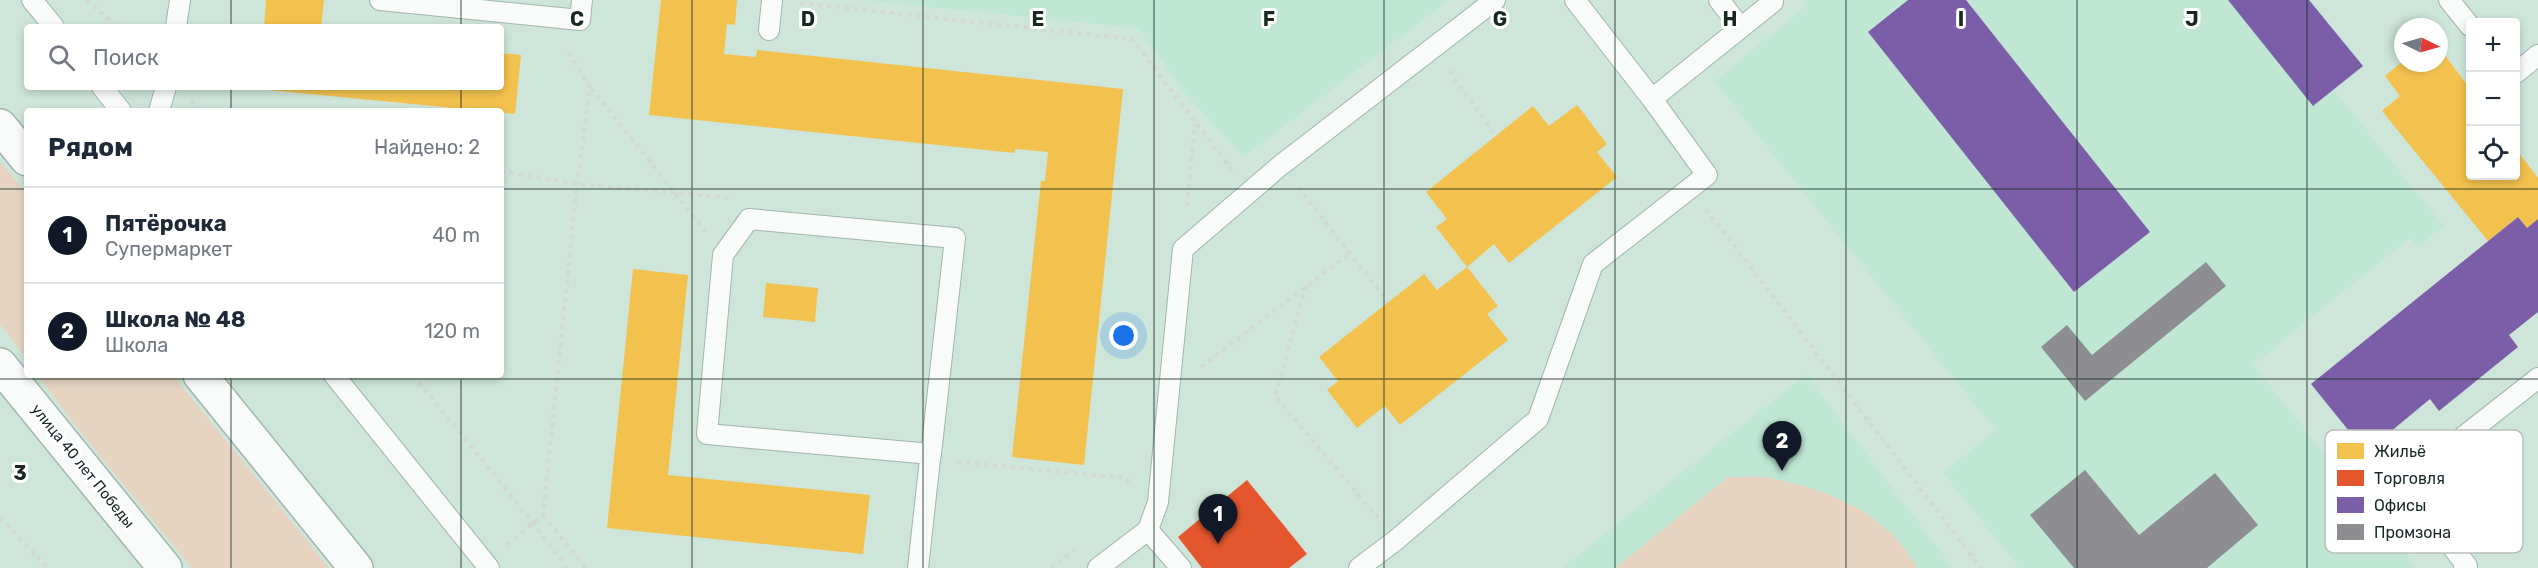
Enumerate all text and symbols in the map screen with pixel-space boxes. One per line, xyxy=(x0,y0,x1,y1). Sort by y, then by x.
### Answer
text: C xyxy=(570,7,584,31)
text: D xyxy=(801,7,815,31)
text: E xyxy=(1032,7,1044,31)
text: F xyxy=(1263,7,1275,31)
text: G xyxy=(1493,7,1507,31)
text: H xyxy=(1723,7,1737,31)
text: I xyxy=(1958,7,1964,31)
text: J xyxy=(2185,7,2199,31)
north arrow xyxy=(2394,18,2448,72)
map controls xyxy=(2466,18,2520,180)
button: + xyxy=(2466,18,2520,72)
search box xyxy=(24,24,504,90)
icon: search xyxy=(45,41,78,74)
text: Поиск xyxy=(93,44,159,71)
button: − xyxy=(2466,72,2520,126)
button: locate xyxy=(2466,126,2520,180)
text: Рядом xyxy=(48,132,133,163)
text: Найдено: 2 xyxy=(374,135,480,159)
text: Пятёрочка xyxy=(105,210,227,237)
text: 1 xyxy=(63,223,72,247)
text: 40 m xyxy=(432,223,480,247)
text: Супермаркет xyxy=(105,237,233,261)
text: Школа № 48 xyxy=(105,306,246,333)
text: 2 xyxy=(61,319,74,343)
text: 120 m xyxy=(424,319,480,343)
your location xyxy=(1109,321,1138,350)
text: Школа xyxy=(105,333,168,357)
street label: улица 40 лет Победы xyxy=(28,401,138,531)
pin: 2 xyxy=(1762,422,1802,471)
legend xyxy=(2325,430,2523,553)
text: Жильё xyxy=(2374,442,2426,461)
text: 3 xyxy=(13,461,27,485)
text: Торговля xyxy=(2374,469,2445,488)
pin: 1 xyxy=(1198,494,1238,544)
text: Офисы xyxy=(2374,496,2426,515)
text: Промзона xyxy=(2374,523,2451,542)

